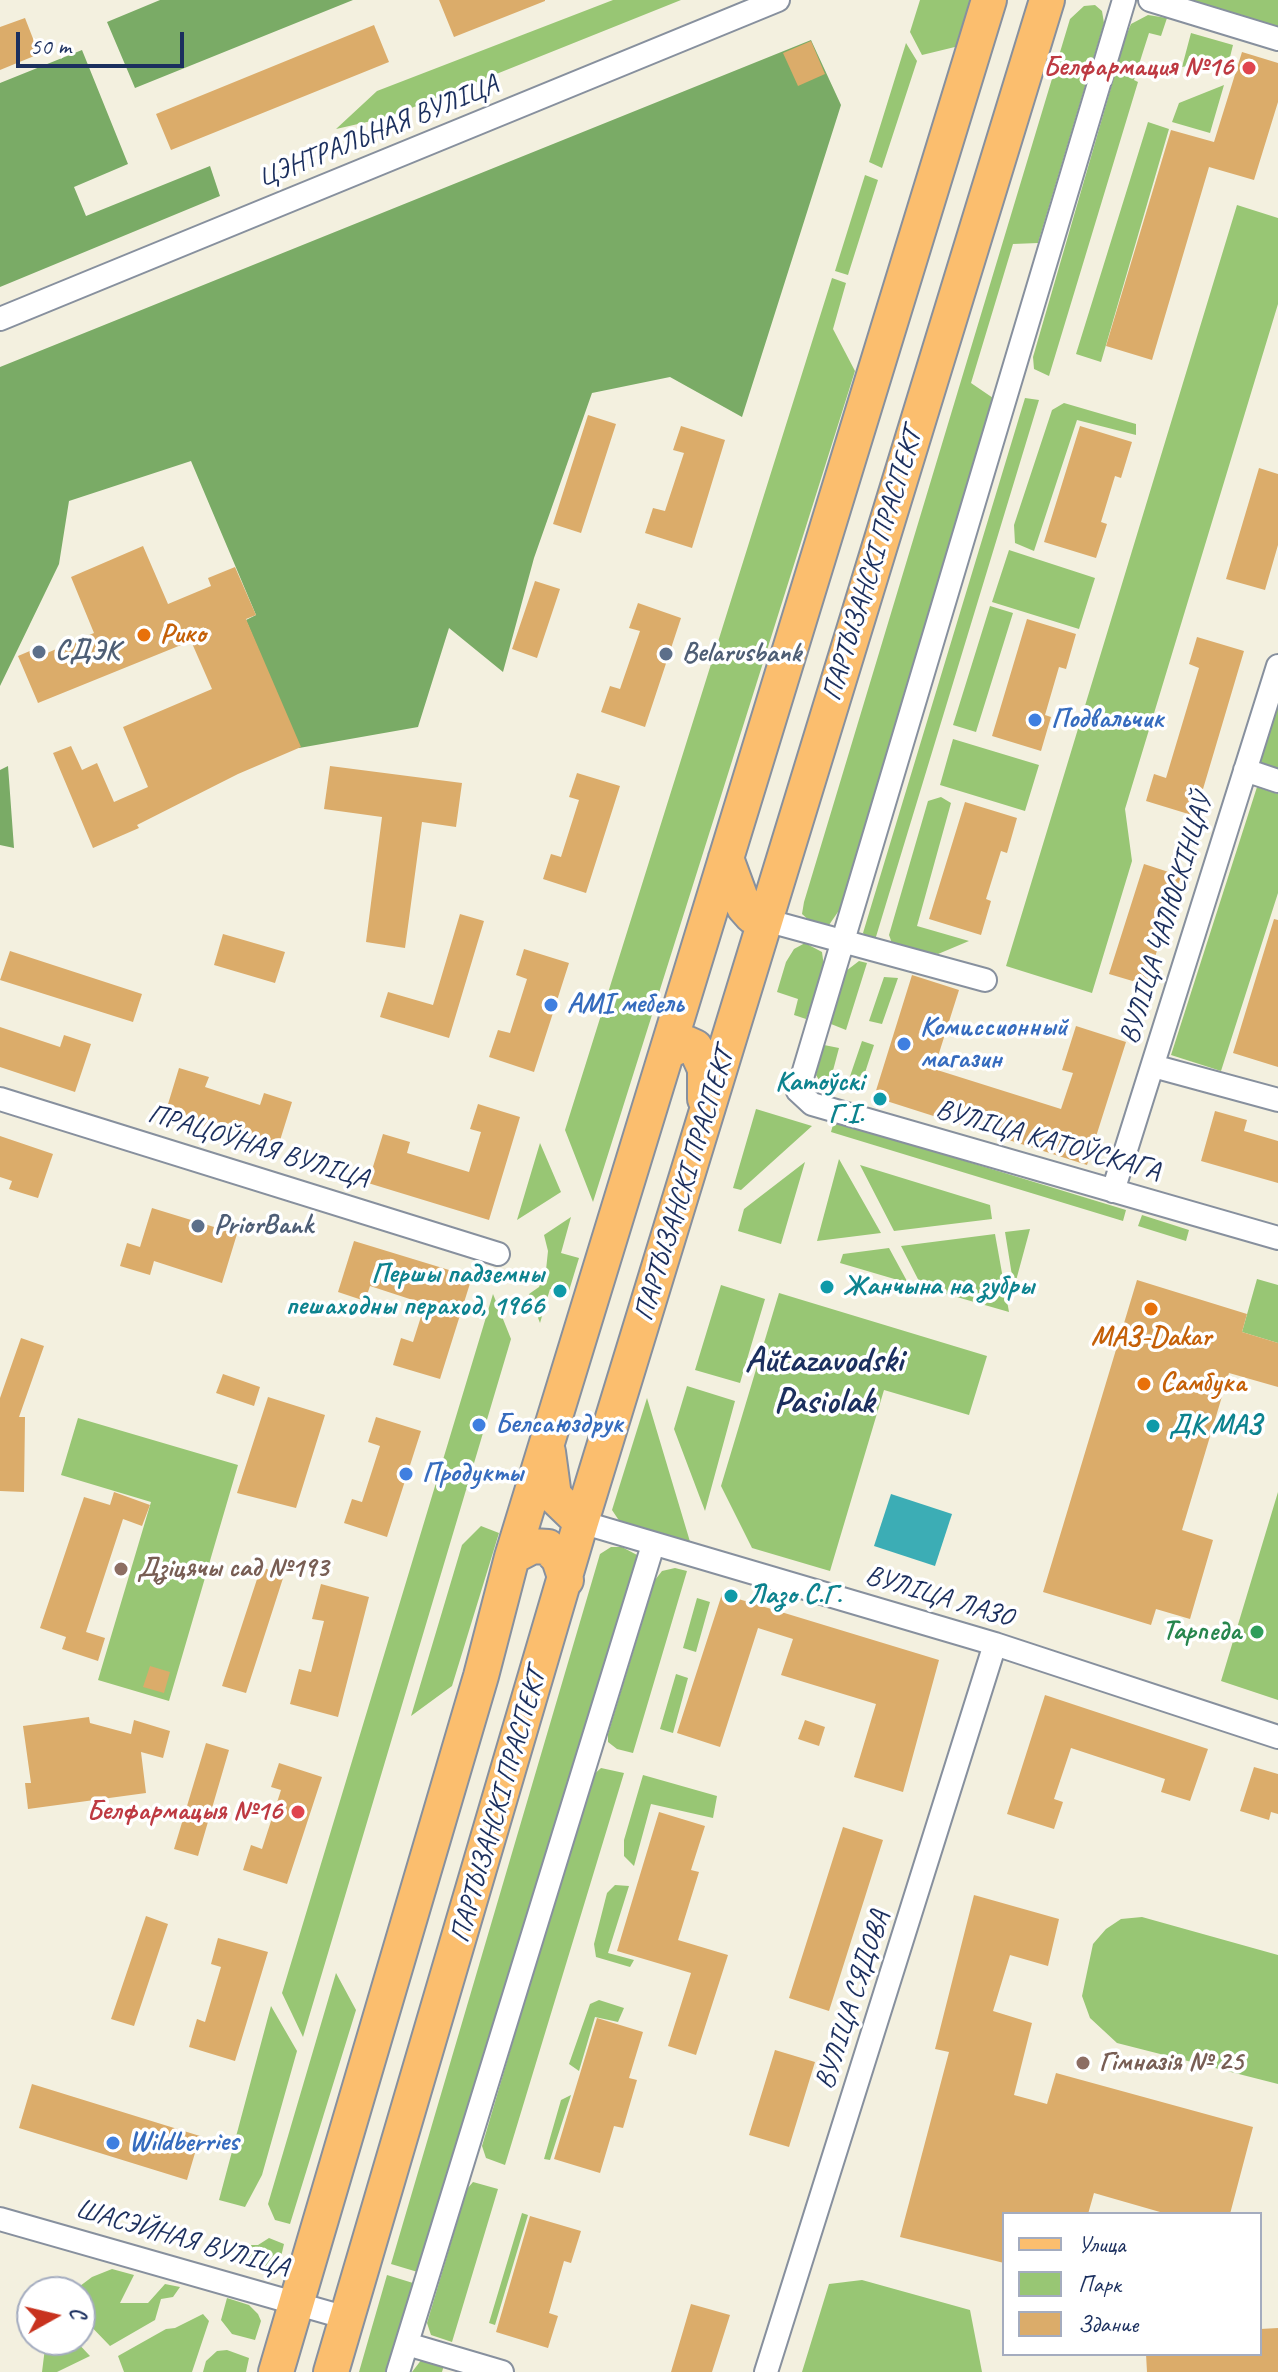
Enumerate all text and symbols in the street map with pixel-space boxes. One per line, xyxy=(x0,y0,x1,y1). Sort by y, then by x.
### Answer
scale bar xyxy=(20,16,188,66)
text: 50 m xyxy=(30,31,71,61)
place label: Белфармация №16 xyxy=(1043,51,1233,85)
marker: Белфармация №16 xyxy=(1240,59,1258,77)
street label: ЦЭНТРАЛЬНАЯ ВУЛІЦА xyxy=(253,68,503,196)
street label: ПАРТЫЗАНСКІ ПРАСПЕКТ xyxy=(816,425,930,705)
place label: Рико xyxy=(160,618,206,652)
marker: Рико xyxy=(135,626,153,644)
place label: СДЭК xyxy=(55,635,119,669)
place label: Belarusbank xyxy=(682,637,801,671)
marker: СДЭК xyxy=(30,643,48,661)
marker: Belarusbank xyxy=(657,645,675,663)
place label: Подвальчик xyxy=(1051,703,1164,737)
marker: Подвальчик xyxy=(1026,711,1044,729)
street label: ВУЛІЦА ЧАЛЮСКІНЦАЎ xyxy=(1113,790,1221,1048)
place label: AMI мебель xyxy=(567,988,683,1022)
marker: AMI мебель xyxy=(542,996,560,1014)
place label: Комиссионный магазин xyxy=(920,1011,1067,1077)
marker: Комиссионный магазин xyxy=(895,1035,913,1053)
street label: ПАРТЫЗАНСКІ ПРАСПЕКТ xyxy=(628,1045,742,1325)
place label: Катоўскі Г.І. xyxy=(775,1066,864,1132)
marker: Катоўскі Г.І. xyxy=(871,1090,889,1108)
street label: ВУЛІЦА КАТОЎСКАГА xyxy=(932,1093,1164,1189)
street label: ПРАЦОЎНАЯ ВУЛІЦА xyxy=(144,1097,372,1197)
place label: PriorBank xyxy=(214,1209,313,1243)
marker: PriorBank xyxy=(189,1217,207,1235)
place label: Першы падземны пешаходны пераход, 1966 xyxy=(285,1258,544,1324)
place label: Жанчына на зубры xyxy=(843,1270,1034,1304)
marker: Жанчына на зубры xyxy=(818,1278,836,1296)
marker: Першы падземны пешаходны пераход, 1966 xyxy=(551,1282,569,1300)
marker: МАЗ-Dakar xyxy=(1142,1300,1160,1318)
place label: МАЗ-Dakar xyxy=(1091,1321,1211,1355)
district label: Aŭtazavodski Pasiolak xyxy=(745,1340,903,1425)
place label: Самбука xyxy=(1160,1367,1246,1401)
marker: Самбука xyxy=(1135,1375,1153,1393)
place label: Белсаюздрук xyxy=(495,1408,623,1442)
place label: ДК МАЗ xyxy=(1169,1409,1262,1443)
marker: Белсаюздрук xyxy=(470,1416,488,1434)
marker: ДК МАЗ xyxy=(1144,1417,1162,1435)
place label: Продукты xyxy=(422,1457,523,1491)
marker: Продукты xyxy=(397,1465,415,1483)
place label: Дзіцячы сад №193 xyxy=(137,1552,328,1586)
street label: ВУЛІЦА ЛАЗО xyxy=(861,1559,1017,1635)
marker: Дзіцячы сад №193 xyxy=(112,1560,130,1578)
place label: Лазо С.Г. xyxy=(747,1579,841,1613)
marker: Лазо С.Г. xyxy=(722,1587,740,1605)
place label: Тарпеда xyxy=(1162,1615,1241,1649)
marker: Тарпеда xyxy=(1248,1623,1266,1641)
street label: ПАРТЫЗАНСКІ ПРАСПЕКТ xyxy=(444,1666,554,1946)
place label: Белфармацыя №16 xyxy=(86,1795,282,1829)
marker: Белфармацыя №16 xyxy=(289,1803,307,1821)
street label: ВУЛІЦА СЯДОВА xyxy=(808,1906,898,2094)
place label: Гімназія № 25 xyxy=(1099,2046,1243,2080)
marker: Гімназія № 25 xyxy=(1074,2054,1092,2072)
place label: Wildberries xyxy=(129,2126,238,2160)
marker: Wildberries xyxy=(104,2134,122,2152)
street label: ШАСЭЙНАЯ ВУЛІЦА xyxy=(72,2193,292,2285)
legend xyxy=(1002,2212,1262,2356)
text: Улица xyxy=(1078,2229,1126,2259)
text: Парк xyxy=(1078,2269,1121,2299)
north arrow xyxy=(16,2276,96,2356)
text: С xyxy=(63,2306,92,2320)
text: Здание xyxy=(1078,2309,1138,2339)

